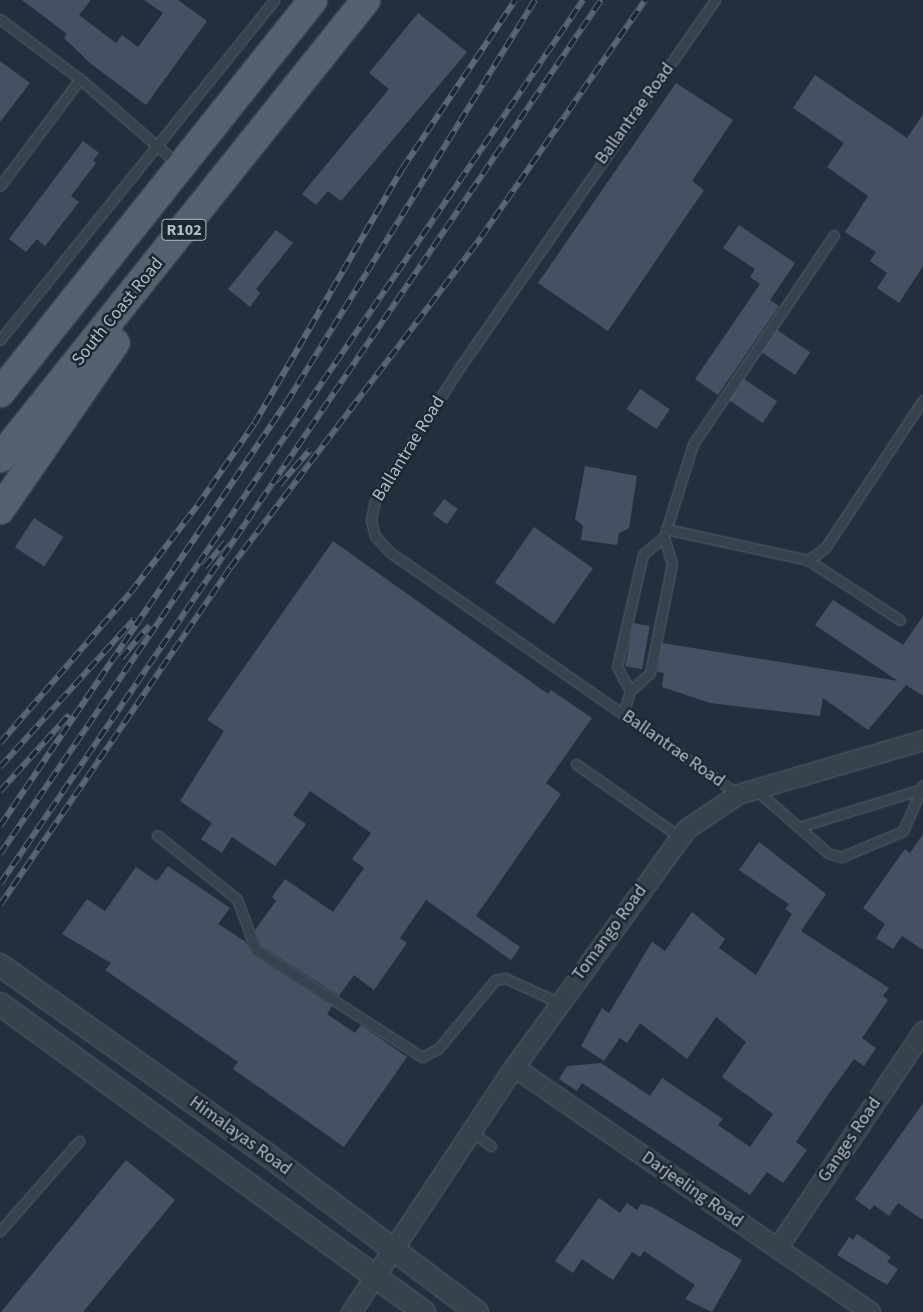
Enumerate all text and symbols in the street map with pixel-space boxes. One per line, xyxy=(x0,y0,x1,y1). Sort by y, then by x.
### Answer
street label: Ballantrae Road xyxy=(591,59,679,169)
road number: R102 xyxy=(160,216,208,244)
street label: South Coast Road xyxy=(68,254,168,370)
street label: Ballantrae Road xyxy=(368,392,450,506)
street label: Ballantrae Road xyxy=(618,706,728,792)
street label: Tomango Road xyxy=(568,881,652,985)
street label: Himalayas Road xyxy=(185,1092,295,1180)
street label: Ganges Road xyxy=(814,1094,886,1186)
street label: Darjeeling Road xyxy=(637,1147,747,1233)

